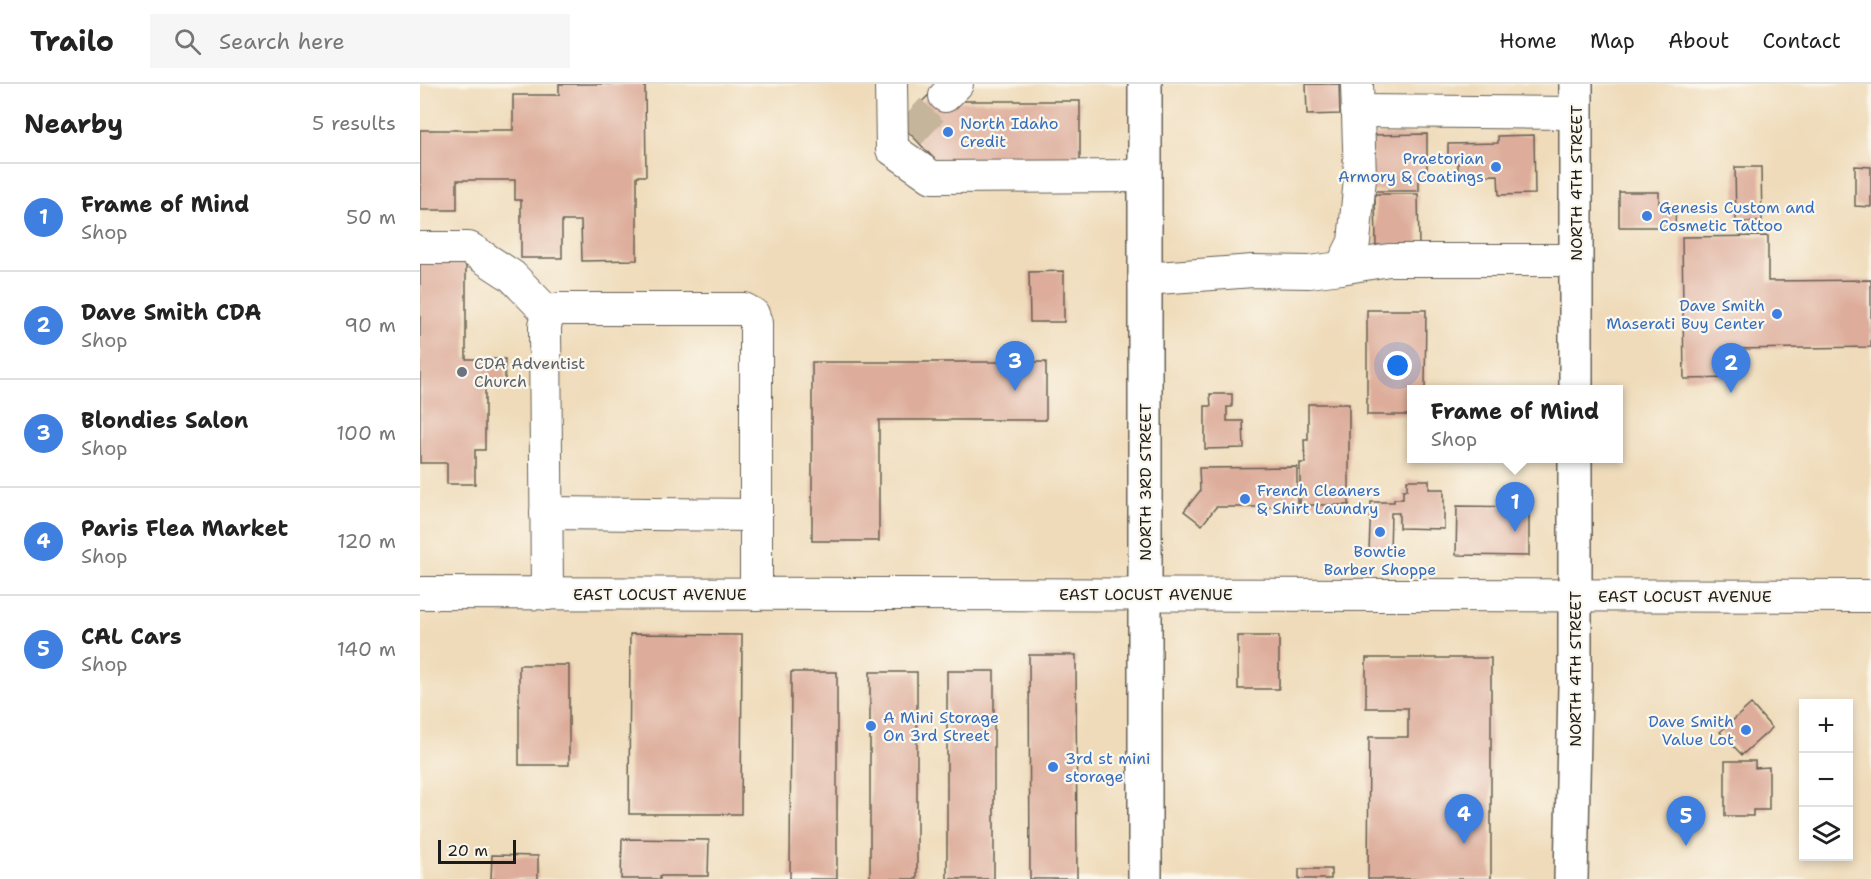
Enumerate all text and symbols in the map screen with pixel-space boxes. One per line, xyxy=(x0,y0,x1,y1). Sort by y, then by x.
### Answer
search box xyxy=(150,14,570,68)
text: Trailo xyxy=(30,22,114,60)
icon: search xyxy=(171,25,204,58)
text: Search here xyxy=(219,27,345,56)
text: Home xyxy=(1499,27,1557,55)
text: Map xyxy=(1590,27,1635,55)
text: About xyxy=(1668,27,1729,55)
text: Contact xyxy=(1762,27,1841,55)
street label: NORTH 4TH STREET xyxy=(1566,105,1587,261)
text: Nearby xyxy=(24,106,123,141)
text: 5 results xyxy=(312,110,396,136)
place label: North Idaho Credit xyxy=(960,113,1058,152)
marker: North Idaho Credit xyxy=(941,125,955,139)
place label: Praetorian Armory & Coatings xyxy=(1338,148,1484,187)
marker: Praetorian Armory & Coatings xyxy=(1489,160,1503,174)
text: Frame of Mind xyxy=(81,190,250,219)
place label: Genesis Custom and Cosmetic Tattoo xyxy=(1659,197,1815,236)
text: 1 xyxy=(39,204,48,230)
text: 50 m xyxy=(346,204,396,230)
marker: Genesis Custom and Cosmetic Tattoo xyxy=(1640,209,1654,223)
text: Shop xyxy=(81,219,128,245)
place label: Dave Smith Maserati Buy Center xyxy=(1606,295,1765,334)
text: Dave Smith CDA xyxy=(81,298,261,327)
marker: Dave Smith Maserati Buy Center xyxy=(1770,307,1784,321)
text: 2 xyxy=(37,312,51,338)
text: 90 m xyxy=(344,312,396,338)
text: Shop xyxy=(81,327,128,353)
pin: 3 xyxy=(996,342,1034,391)
pin: 2 xyxy=(1712,344,1750,393)
your location xyxy=(1383,351,1412,380)
place label: CDA Adventist Church xyxy=(474,353,585,392)
marker: CDA Adventist Church xyxy=(455,365,469,379)
popup xyxy=(1407,385,1623,463)
text: Frame of Mind xyxy=(1431,397,1599,426)
street label: NORTH 3RD STREET xyxy=(1135,403,1156,561)
text: Blondies Salon xyxy=(81,406,248,435)
text: 3 xyxy=(37,420,51,446)
text: 100 m xyxy=(336,420,396,446)
text: Shop xyxy=(1431,426,1477,452)
text: Shop xyxy=(81,435,128,461)
place label: French Cleaners & Shirt Laundry xyxy=(1257,480,1380,519)
pin: 1 xyxy=(1496,482,1534,532)
marker: French Cleaners & Shirt Laundry xyxy=(1238,492,1252,506)
text: Paris Flea Market xyxy=(81,514,288,543)
marker: Bowtie Barber Shoppe xyxy=(1373,525,1387,539)
text: 4 xyxy=(37,528,51,554)
text: 120 m xyxy=(337,528,396,554)
place label: Bowtie Barber Shoppe xyxy=(1324,541,1436,580)
text: Shop xyxy=(81,543,128,569)
street label: EAST LOCUST AVENUE xyxy=(573,584,747,605)
street label: EAST LOCUST AVENUE xyxy=(1059,584,1233,605)
street label: EAST LOCUST AVENUE xyxy=(1598,586,1772,607)
street label: NORTH 4TH STREET xyxy=(1565,591,1586,747)
text: CAL Cars xyxy=(81,622,182,651)
text: 5 xyxy=(37,636,50,662)
text: 140 m xyxy=(337,636,396,662)
text: Shop xyxy=(81,651,128,677)
map controls xyxy=(1799,699,1853,861)
button: + xyxy=(1799,699,1853,753)
place label: A Mini Storage On 3rd Street xyxy=(883,707,999,746)
place label: Dave Smith Value Lot xyxy=(1648,711,1734,750)
marker: A Mini Storage On 3rd Street xyxy=(864,719,878,733)
marker: Dave Smith Value Lot xyxy=(1739,723,1753,737)
place label: 3rd st mini storage xyxy=(1065,748,1151,787)
button: − xyxy=(1799,753,1853,807)
marker: 3rd st mini storage xyxy=(1046,760,1060,774)
pin: 4 xyxy=(1444,794,1484,844)
pin: 5 xyxy=(1666,796,1706,846)
button: layers xyxy=(1799,807,1853,861)
scale bar xyxy=(438,837,516,864)
text: 20 m xyxy=(447,840,488,861)

